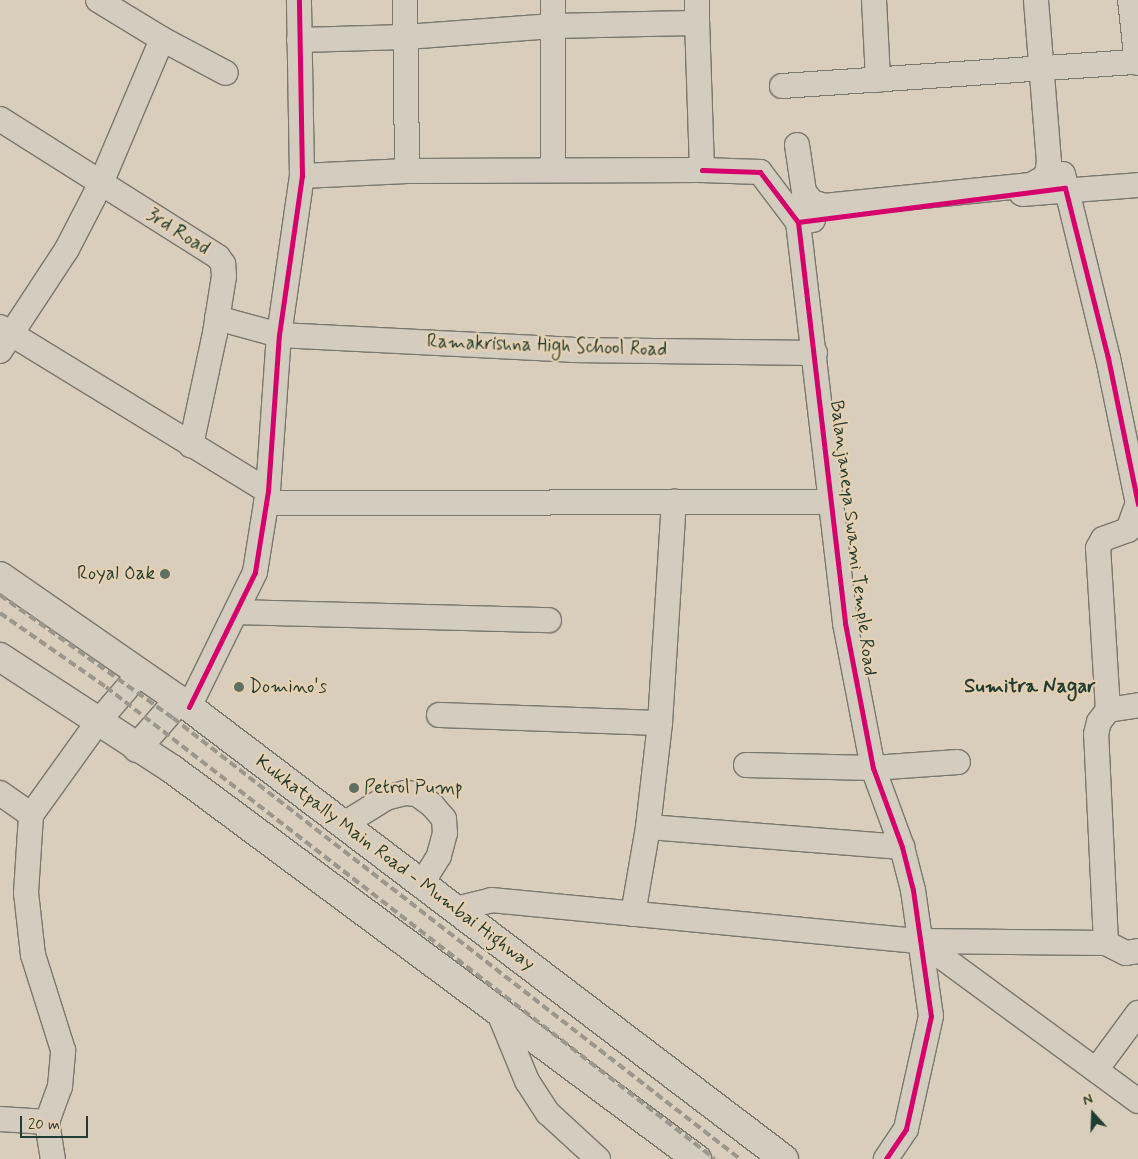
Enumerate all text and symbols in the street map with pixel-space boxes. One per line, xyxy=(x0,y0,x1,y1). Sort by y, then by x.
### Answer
street label: 3rd Road xyxy=(143,204,213,260)
street label: Ramakrishna High School Road xyxy=(426,330,668,362)
street label: Balanjaneya Swami Temple Road xyxy=(825,401,881,675)
place label: Royal Oak xyxy=(76,563,155,585)
marker: Royal Oak xyxy=(159,568,171,580)
district label: Sumitra Nagar xyxy=(965,674,1095,698)
place label: Domino's xyxy=(249,676,327,698)
marker: Domino's xyxy=(233,681,245,693)
street label: Kukkatpally Main Road - Mumbai Highway xyxy=(250,750,540,976)
place label: Petrol Pump xyxy=(364,777,461,799)
marker: Petrol Pump xyxy=(348,782,360,794)
north arrow xyxy=(1068,1089,1118,1139)
text: N xyxy=(1080,1090,1095,1110)
scale bar xyxy=(22,1106,90,1138)
text: 20 m xyxy=(28,1115,60,1135)

